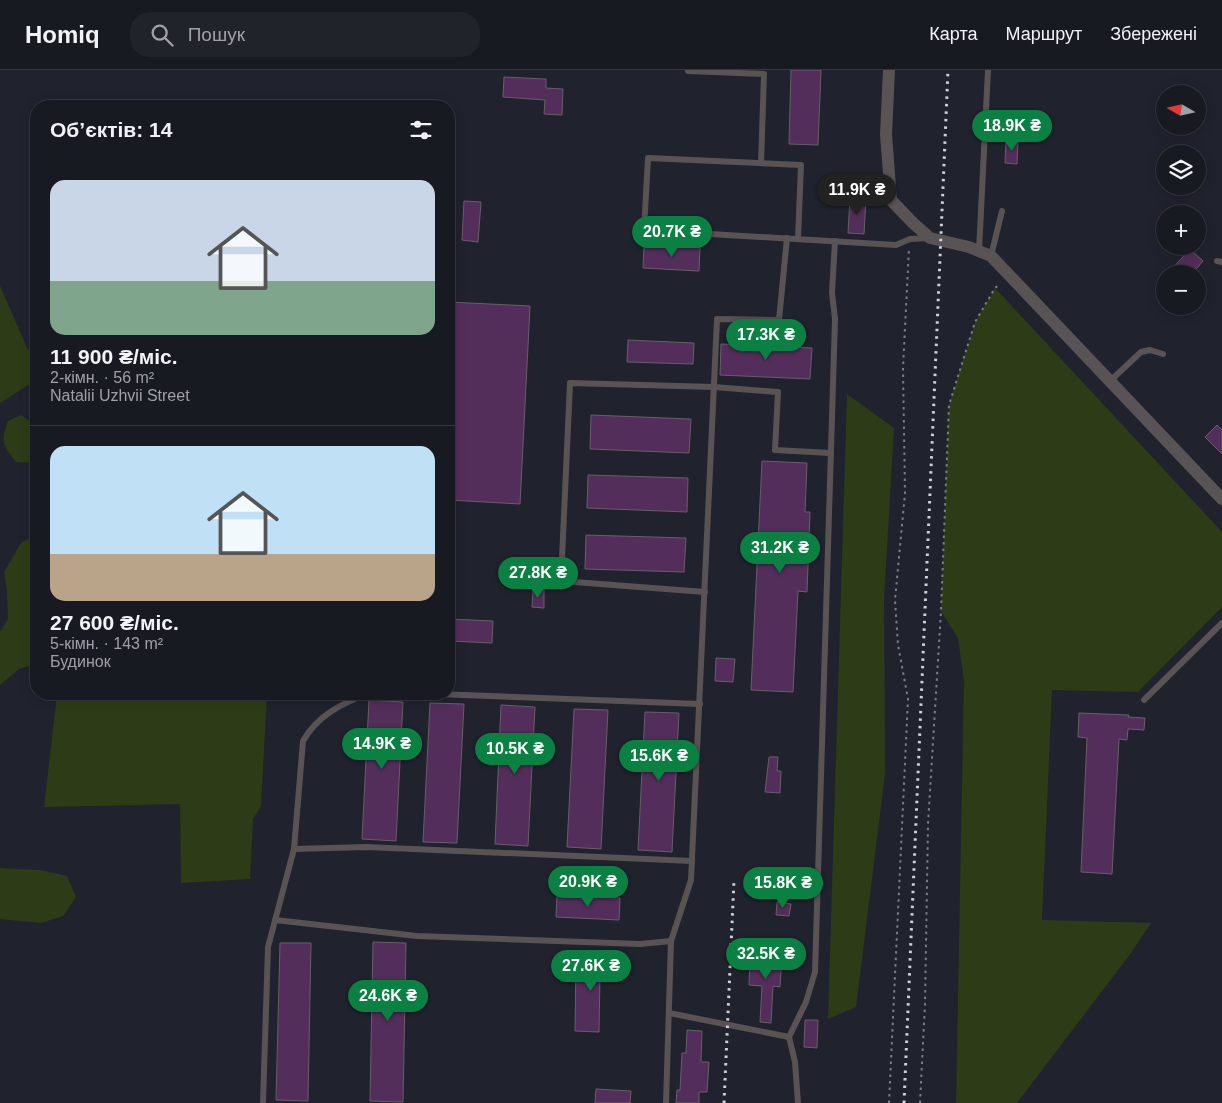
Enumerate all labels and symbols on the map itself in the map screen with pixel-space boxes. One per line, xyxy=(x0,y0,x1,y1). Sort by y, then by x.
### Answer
north arrow xyxy=(1156,85,1206,135)
pin: 18.9K ₴ xyxy=(966,109,1058,152)
pin: 11.9K ₴ xyxy=(811,174,903,216)
pin: 20.7K ₴ xyxy=(626,216,718,258)
pin: 17.3K ₴ xyxy=(720,318,812,361)
pin: 31.2K ₴ xyxy=(734,532,826,574)
pin: 27.8K ₴ xyxy=(492,556,584,599)
pin: 14.9K ₴ xyxy=(336,728,428,770)
pin: 10.5K ₴ xyxy=(469,732,561,775)
pin: 15.6K ₴ xyxy=(613,740,705,782)
pin: 20.9K ₴ xyxy=(542,866,634,908)
pin: 15.8K ₴ xyxy=(737,866,829,909)
pin: 32.5K ₴ xyxy=(720,938,812,980)
pin: 27.6K ₴ xyxy=(545,950,637,992)
pin: 24.6K ₴ xyxy=(342,980,434,1022)

